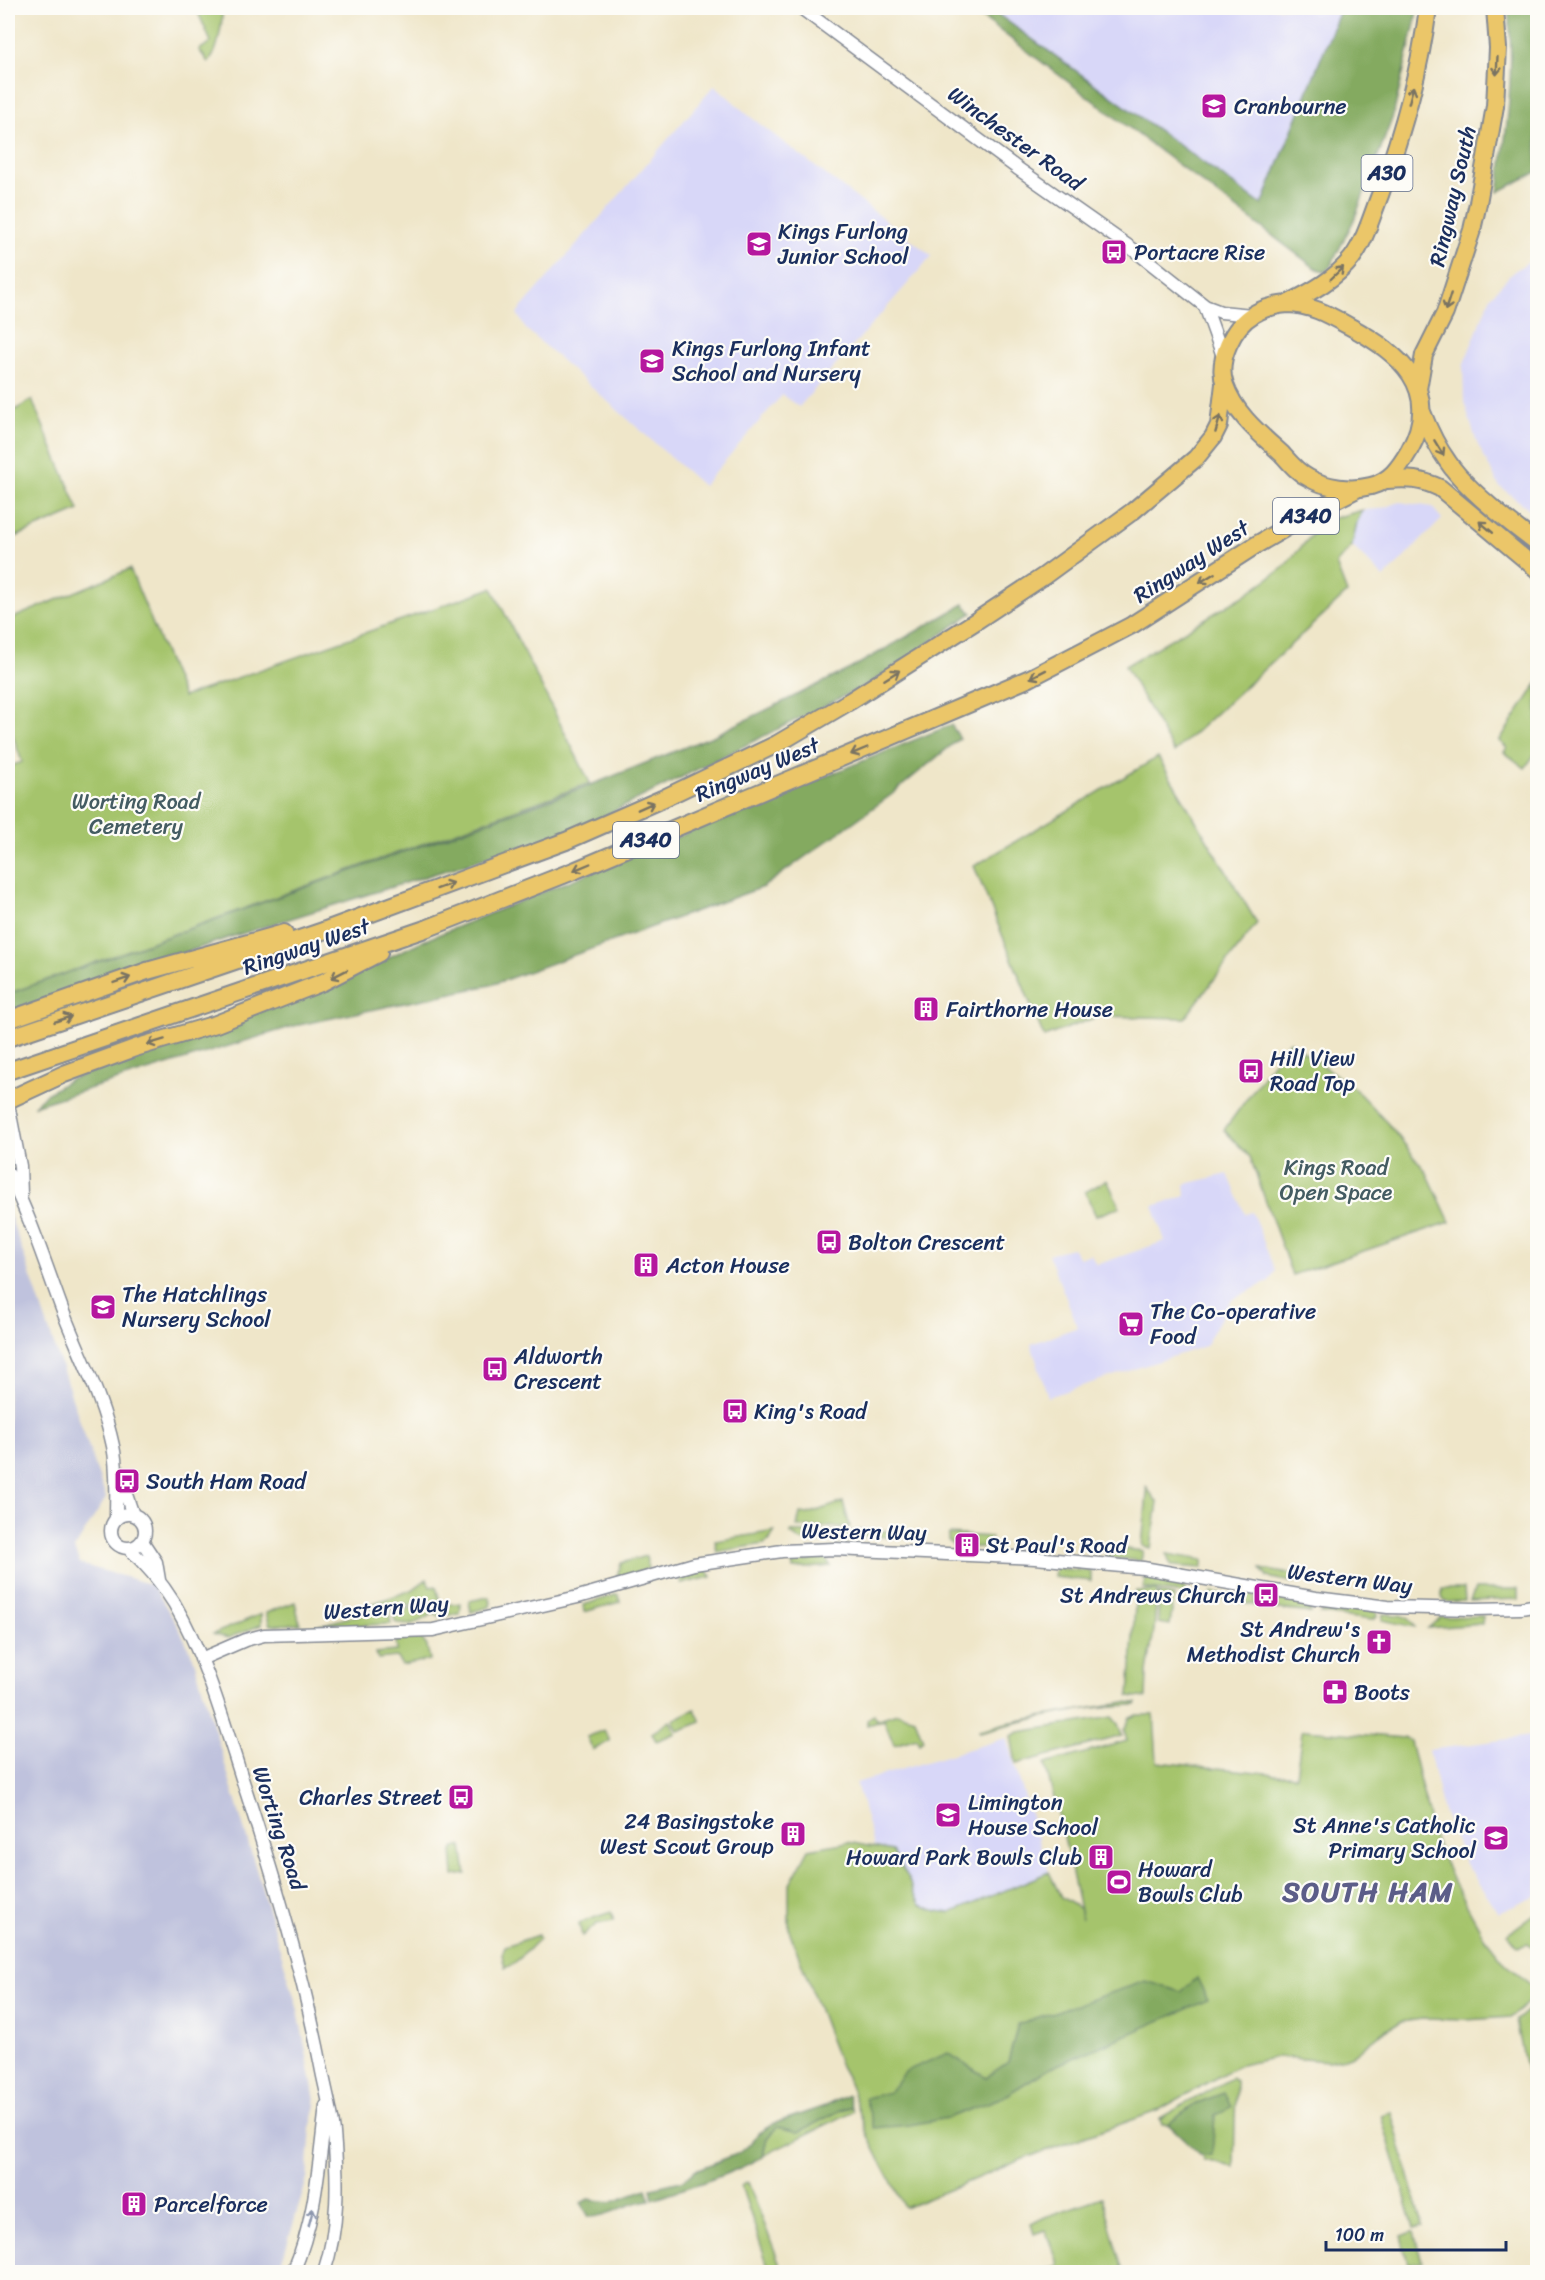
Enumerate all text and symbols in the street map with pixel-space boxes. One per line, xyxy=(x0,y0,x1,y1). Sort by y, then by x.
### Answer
one-way arrow xyxy=(1491,55,1502,75)
street label: Winchester Road xyxy=(939,75,1093,202)
one-way arrow xyxy=(1406,85,1417,104)
place label: Cranbourne xyxy=(1234,87,1347,126)
school or university icon: Cranbourne xyxy=(1199,91,1229,121)
street label: Ringway South xyxy=(1417,122,1488,270)
road number: A30 xyxy=(1362,155,1412,191)
place label: Kings Furlong Junior School xyxy=(777,212,909,276)
school or university icon: Kings Furlong Junior School xyxy=(744,229,774,259)
place label: Portacre Rise xyxy=(1134,233,1265,272)
bus stop icon: Portacre Rise xyxy=(1099,237,1129,267)
one-way arrow xyxy=(1330,265,1345,280)
one-way arrow xyxy=(1442,292,1453,311)
place label: Kings Furlong Infant School and Nursery xyxy=(672,329,871,393)
school or university icon: Kings Furlong Infant School and Nursery xyxy=(637,346,667,376)
one-way arrow xyxy=(1213,415,1224,434)
one-way arrow xyxy=(1434,439,1446,456)
road number: A340 xyxy=(1273,498,1339,534)
street label: Ringway West xyxy=(1125,508,1258,614)
one-way arrow xyxy=(1479,520,1494,534)
one-way arrow xyxy=(1199,572,1216,584)
one-way arrow xyxy=(1030,668,1047,680)
one-way arrow xyxy=(883,669,900,681)
street label: Ringway West xyxy=(689,725,827,813)
one-way arrow xyxy=(850,745,868,757)
park label: Worting Road Cemetery xyxy=(72,782,202,846)
one-way arrow xyxy=(636,800,654,811)
road number: A340 xyxy=(613,822,679,858)
one-way arrow xyxy=(574,862,592,873)
one-way arrow xyxy=(435,879,454,890)
street label: Ringway West xyxy=(237,906,376,986)
one-way arrow xyxy=(330,969,348,980)
one-way arrow xyxy=(112,973,131,984)
place label: Fairthorne House xyxy=(946,990,1113,1029)
building icon: Fairthorne House xyxy=(911,994,941,1024)
one-way arrow xyxy=(53,1013,72,1024)
one-way arrow xyxy=(147,1037,166,1048)
place label: Hill View Road Top xyxy=(1270,1039,1355,1103)
bus stop icon: Hill View Road Top xyxy=(1236,1056,1266,1086)
park label: Kings Road Open Space xyxy=(1280,1148,1393,1212)
place label: Bolton Crescent xyxy=(848,1223,1005,1262)
bus stop icon: Bolton Crescent xyxy=(814,1227,844,1257)
place label: Acton House xyxy=(665,1246,790,1285)
building icon: Acton House xyxy=(631,1250,661,1280)
place label: The Hatchlings Nursery School xyxy=(122,1275,271,1339)
school or university icon: The Hatchlings Nursery School xyxy=(88,1292,118,1322)
place label: The Co-operative Food xyxy=(1150,1292,1316,1356)
supermarket icon: The Co-operative Food xyxy=(1116,1309,1146,1339)
place label: Aldworth Crescent xyxy=(513,1337,603,1401)
bus stop icon: Aldworth Crescent xyxy=(480,1354,510,1384)
place label: King's Road xyxy=(754,1392,868,1431)
bus stop icon: King's Road xyxy=(720,1396,750,1426)
place label: South Ham Road xyxy=(146,1462,307,1501)
bus stop icon: South Ham Road xyxy=(112,1466,142,1496)
street label: Western Way xyxy=(801,1511,928,1552)
place label: St Paul's Road xyxy=(986,1526,1128,1565)
building icon: St Paul's Road xyxy=(952,1530,982,1560)
street label: Western Way xyxy=(1285,1552,1415,1606)
place label: St Andrews Church xyxy=(1060,1576,1246,1615)
bus stop icon: St Andrews Church xyxy=(1251,1580,1281,1610)
street label: Western Way xyxy=(322,1584,450,1631)
place label: St Andrew's Methodist Church xyxy=(1187,1610,1360,1674)
church icon: St Andrew's Methodist Church xyxy=(1364,1627,1394,1657)
place label: Boots xyxy=(1354,1673,1411,1712)
pharmacy icon: Boots xyxy=(1320,1677,1350,1707)
street label: Worting Road xyxy=(241,1761,318,1897)
place label: Charles Street xyxy=(299,1778,442,1817)
bus stop icon: Charles Street xyxy=(446,1782,476,1812)
place label: Limington House School xyxy=(968,1783,1099,1847)
school or university icon: Limington House School xyxy=(933,1800,963,1830)
place label: 24 Basingstoke West Scout Group xyxy=(600,1802,774,1866)
place label: St Anne's Catholic Primary School xyxy=(1293,1806,1477,1870)
building icon: 24 Basingstoke West Scout Group xyxy=(778,1819,808,1849)
school or university icon: St Anne's Catholic Primary School xyxy=(1481,1823,1511,1853)
place label: Howard Park Bowls Club xyxy=(846,1838,1082,1877)
building icon: Howard Park Bowls Club xyxy=(1086,1842,1116,1872)
place label: Howard Bowls Club xyxy=(1138,1850,1243,1914)
sports icon: Howard Bowls Club xyxy=(1104,1867,1134,1897)
district label: SOUTH HAM xyxy=(1281,1867,1454,1916)
place label: Parcelforce xyxy=(154,2185,268,2224)
building icon: Parcelforce xyxy=(119,2189,149,2219)
one-way arrow xyxy=(305,2208,317,2227)
scale bar xyxy=(1326,2214,1506,2252)
text: 100 m xyxy=(1335,2219,1384,2251)

